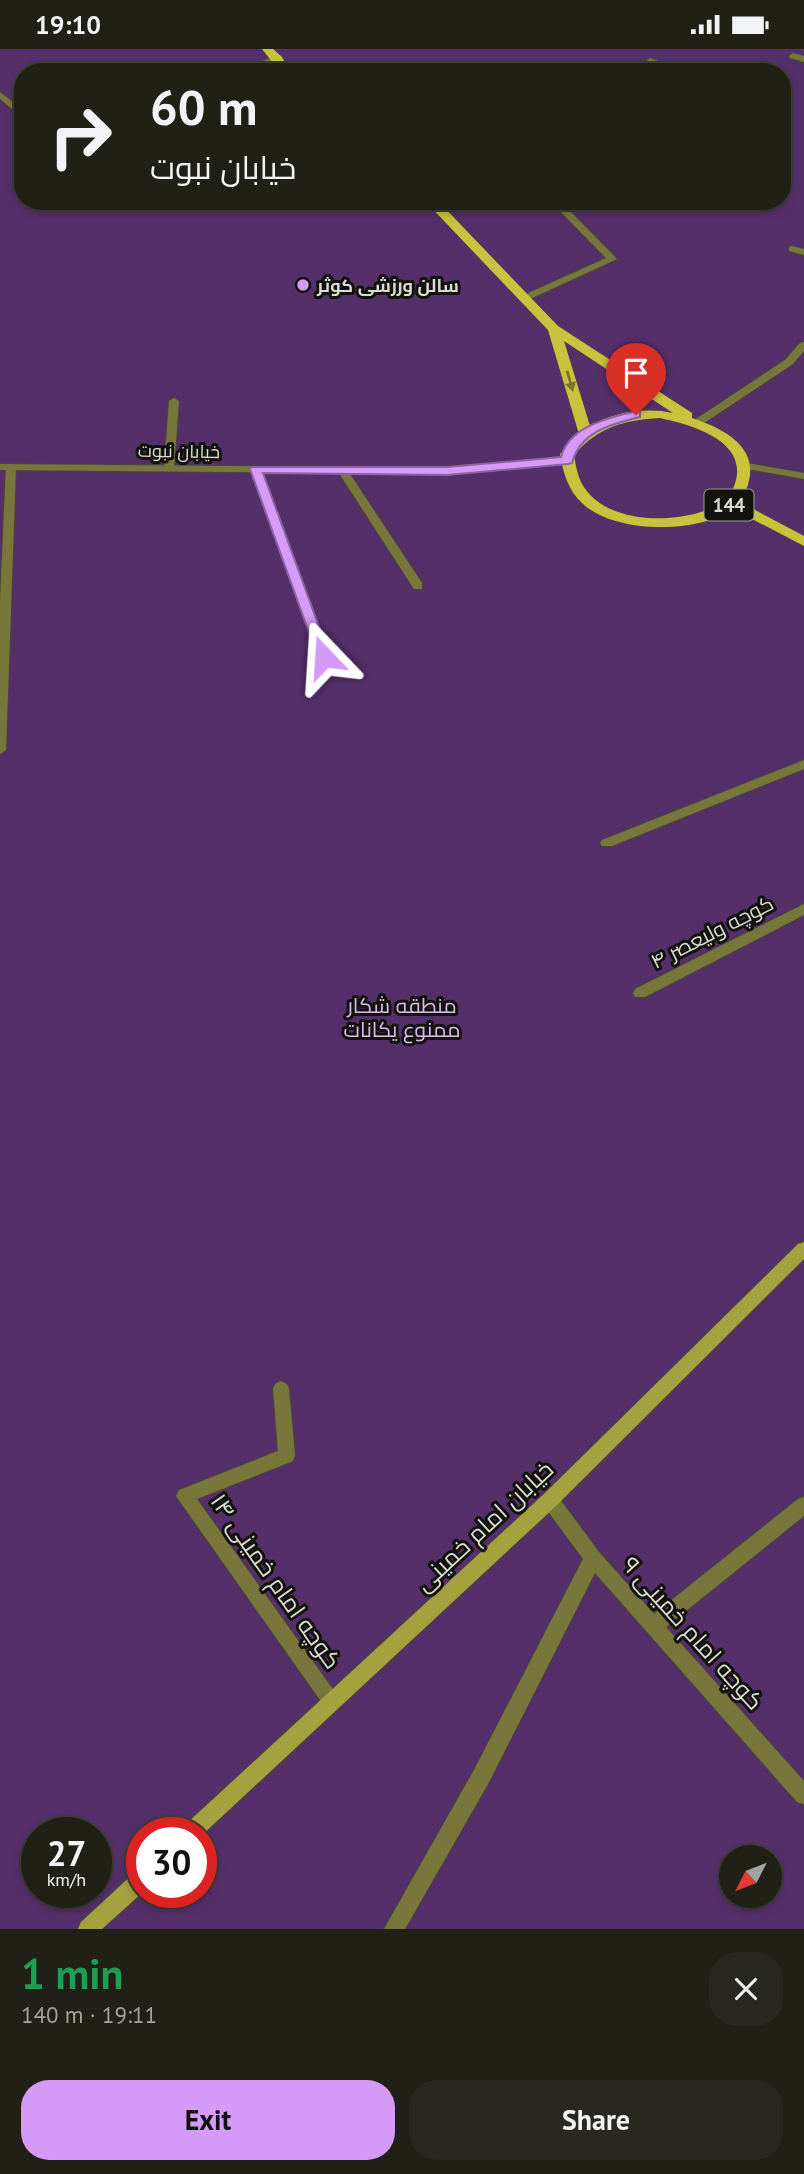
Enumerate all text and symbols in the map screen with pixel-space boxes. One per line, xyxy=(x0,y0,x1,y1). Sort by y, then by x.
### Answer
text: 19:10 xyxy=(35,8,101,41)
text: 60 m xyxy=(150,75,257,139)
icon: right xyxy=(35,91,126,182)
text: خیابان نبوت xyxy=(150,146,296,188)
place label: سالن ورزشی کوثر xyxy=(316,274,459,297)
marker: سالن ورزشی کوثر xyxy=(295,277,311,293)
pin xyxy=(606,343,666,415)
icon: arrive xyxy=(617,354,655,392)
one-way arrow xyxy=(565,371,575,392)
street label: خیابان نبوت xyxy=(138,439,220,463)
road number: 144 xyxy=(704,489,754,520)
position arrow xyxy=(287,620,361,694)
street label: کوچه ولیعصر ۴ xyxy=(646,889,778,975)
park label: منطقه شکار ممنوع یکانات xyxy=(343,992,461,1044)
street label: خیابان امام خمینی xyxy=(408,1454,561,1599)
street label: کوچه امام خمینی ۱۴ xyxy=(203,1487,348,1675)
street label: کوچه امام خمینی ۹ xyxy=(615,1550,770,1717)
speed limit sign: 30 xyxy=(126,1817,217,1908)
text: 27 xyxy=(47,1830,86,1876)
north arrow xyxy=(719,1845,782,1907)
map controls xyxy=(719,1845,782,1908)
text: km/h xyxy=(47,1868,86,1891)
text: 1 min xyxy=(21,1946,123,2001)
button: close xyxy=(709,1952,783,2026)
text: 140 m · 19:11 xyxy=(21,2000,157,2029)
button: Exit xyxy=(21,2080,395,2160)
button: Share xyxy=(409,2080,783,2160)

